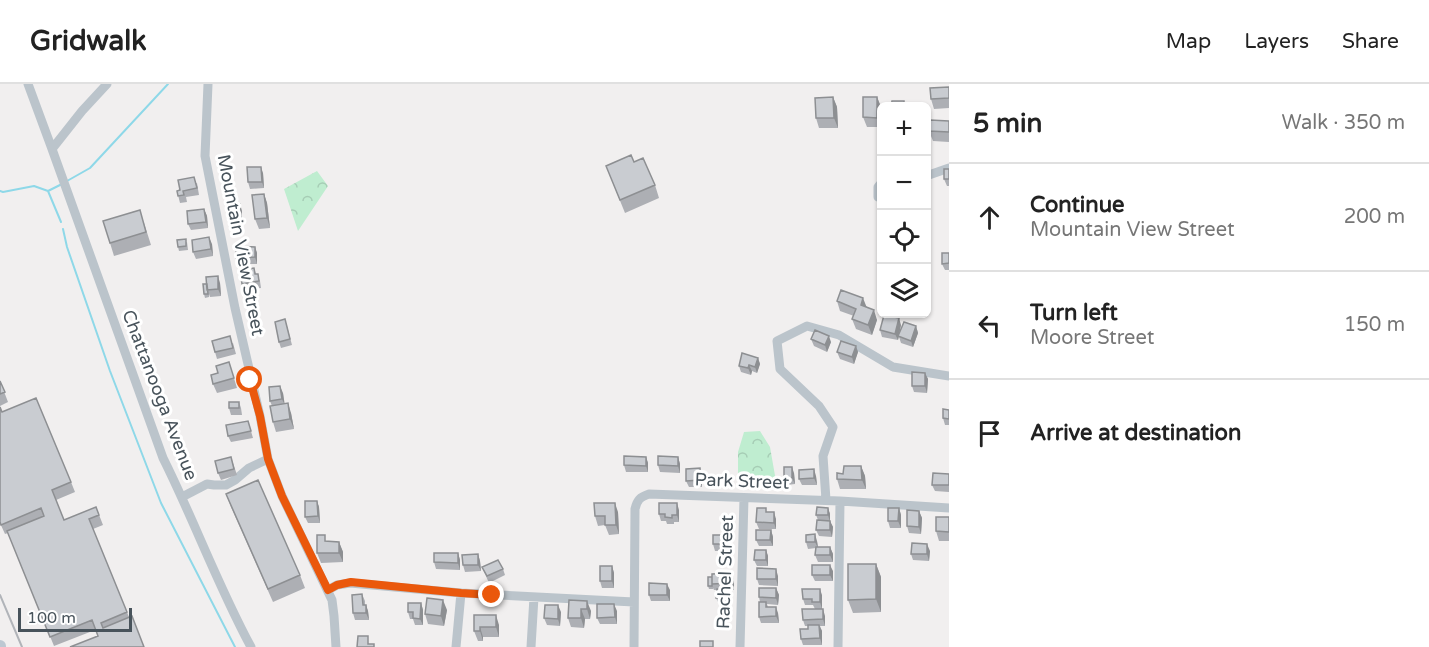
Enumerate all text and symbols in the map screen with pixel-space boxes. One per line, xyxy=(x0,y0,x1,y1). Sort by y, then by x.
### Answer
text: Gridwalk xyxy=(30,24,147,58)
text: Map xyxy=(1166,29,1211,54)
text: Layers xyxy=(1244,29,1309,54)
text: Share xyxy=(1342,29,1399,54)
map controls xyxy=(877,102,931,318)
button: + xyxy=(877,102,931,156)
text: 5 min xyxy=(973,108,1042,139)
text: Walk · 350 m xyxy=(1282,111,1405,135)
street label: Mountain View Street xyxy=(213,152,269,338)
button: − xyxy=(877,156,931,210)
text: Continue xyxy=(1030,192,1125,218)
icon: ahead xyxy=(973,201,1006,234)
text: 200 m xyxy=(1344,205,1405,229)
button: locate xyxy=(877,210,931,264)
text: Mountain View Street xyxy=(1030,218,1235,242)
button: layers xyxy=(877,264,931,318)
text: Turn left xyxy=(1030,300,1118,326)
street label: Chattanooga Avenue xyxy=(117,307,203,483)
icon: left xyxy=(973,309,1006,342)
text: 150 m xyxy=(1344,313,1405,337)
text: Moore Street xyxy=(1030,326,1154,350)
route start xyxy=(236,366,262,392)
icon: arrive xyxy=(973,417,1006,450)
text: Arrive at destination xyxy=(1030,420,1241,446)
street label: Park Street xyxy=(694,468,790,494)
street label: Rachel Street xyxy=(712,514,738,629)
route end xyxy=(478,581,504,607)
scale bar xyxy=(18,605,132,632)
text: 100 m xyxy=(27,608,76,628)

